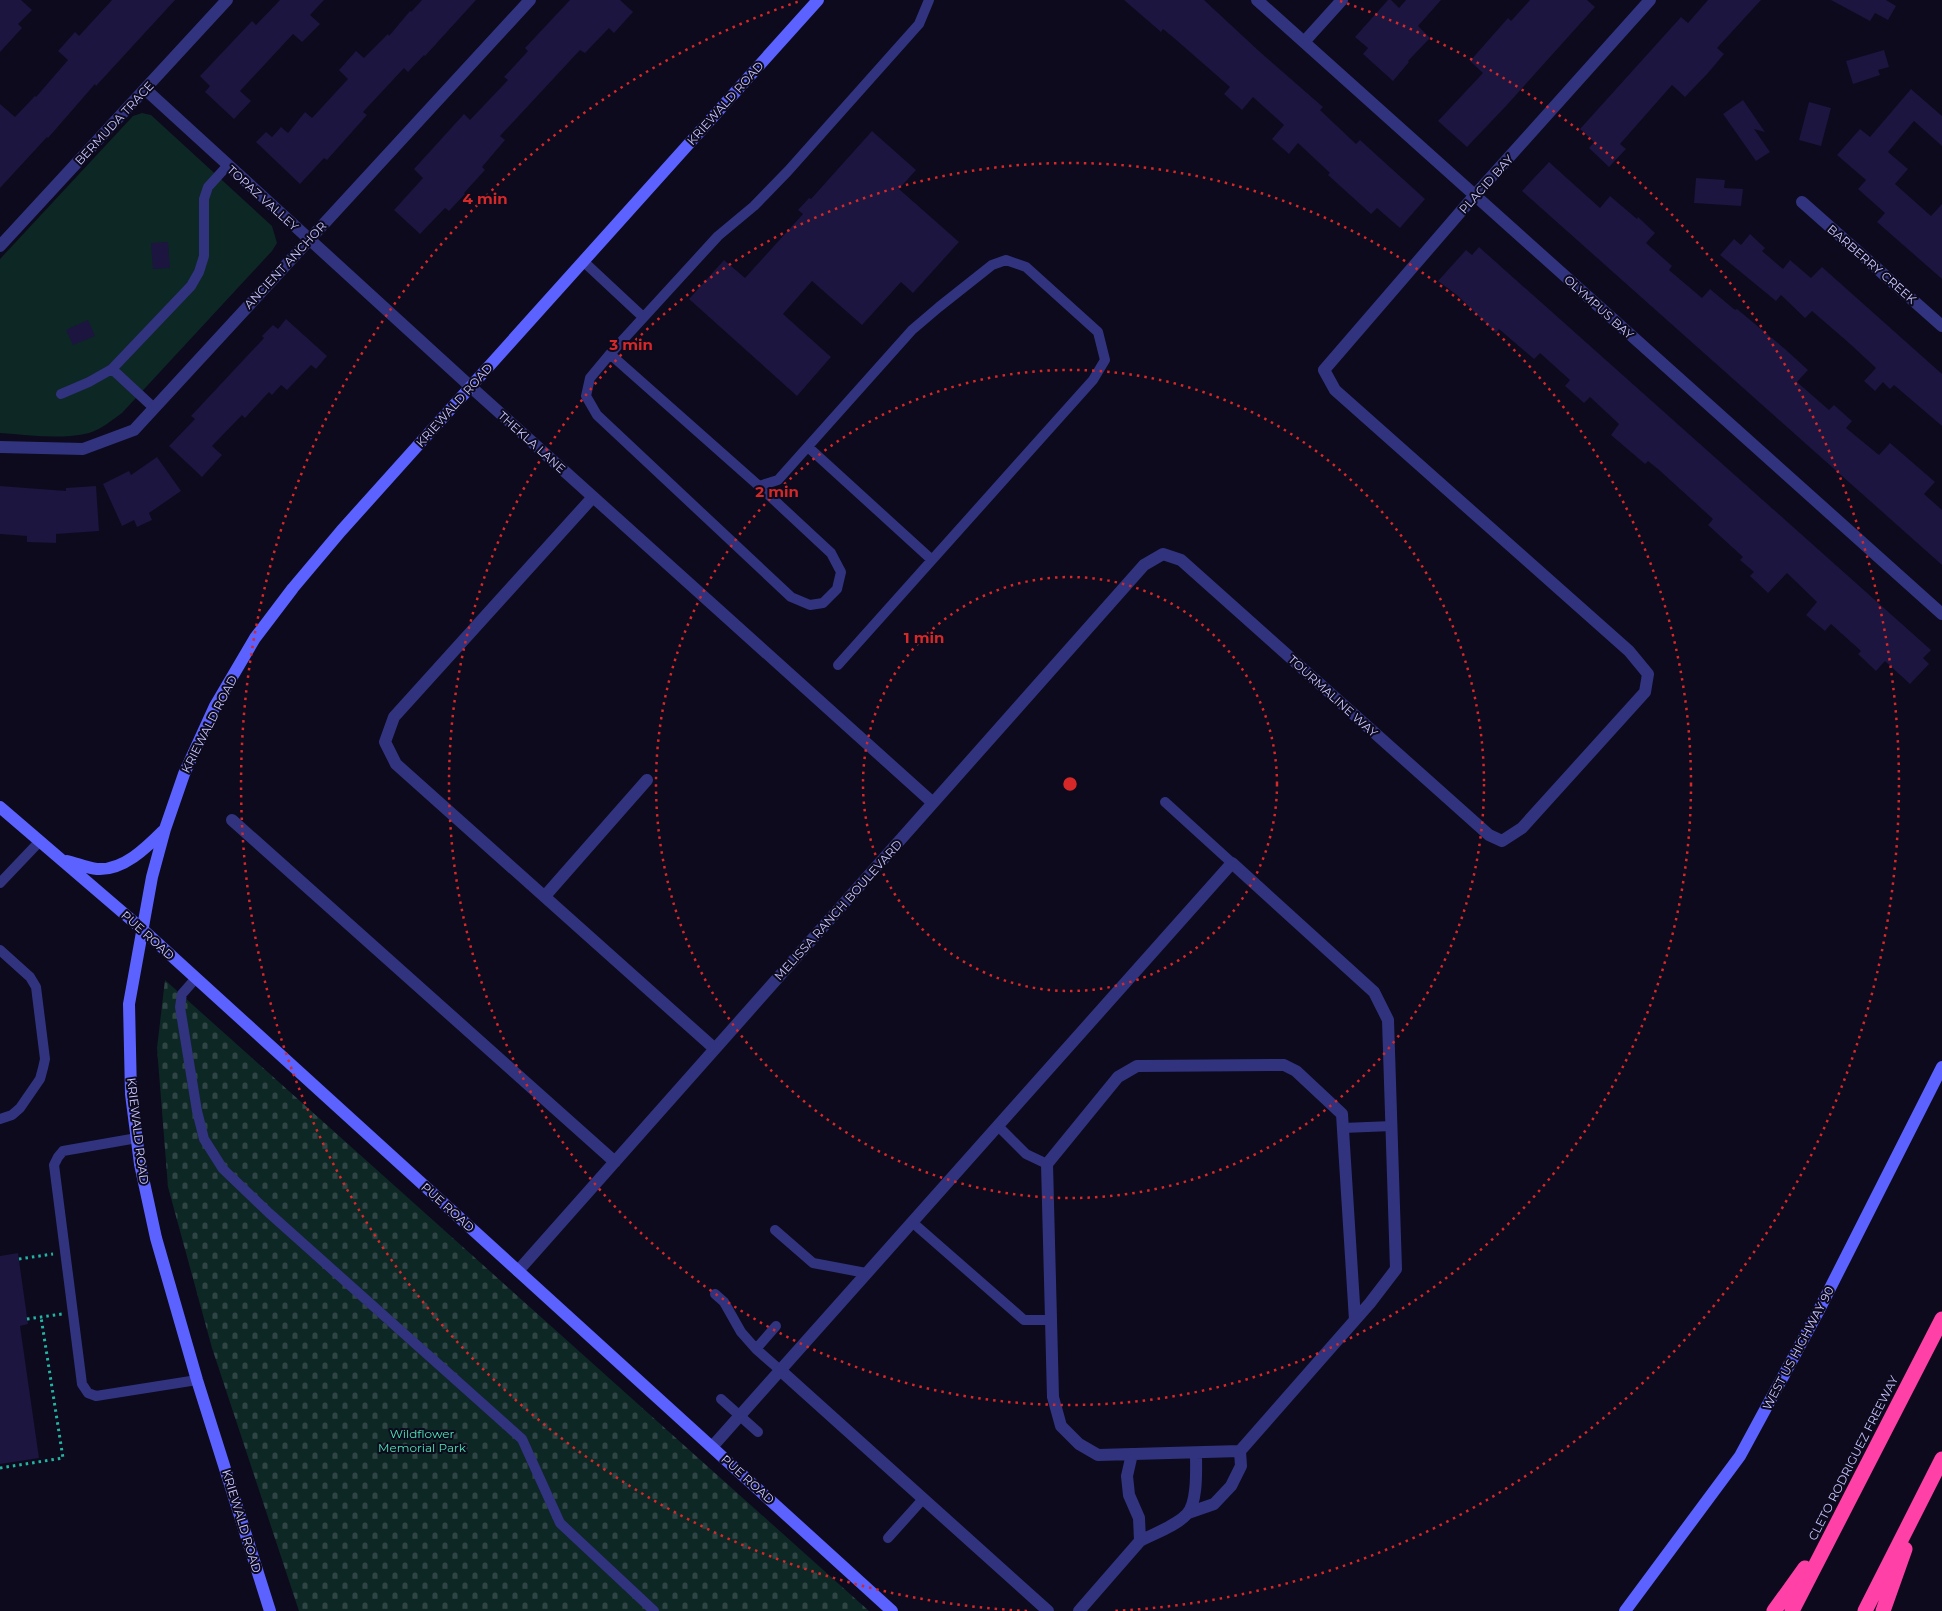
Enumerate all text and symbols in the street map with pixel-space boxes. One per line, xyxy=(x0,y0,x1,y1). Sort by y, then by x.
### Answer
street label: KRIEWALD ROAD xyxy=(683,58,767,148)
street label: BERMUDA TRACE xyxy=(71,78,157,168)
street label: PLACID BAY xyxy=(1456,151,1517,216)
street label: TOPAZ VALLEY xyxy=(224,162,302,234)
text: 4 min xyxy=(462,189,508,208)
street label: ANCIENT ANCHOR xyxy=(241,218,329,312)
street label: BARBERRY CREEK xyxy=(1824,221,1920,307)
street label: OLYMPUS BAY xyxy=(1561,272,1637,342)
text: 3 min xyxy=(608,335,653,354)
street label: KRIEWALD ROAD xyxy=(412,360,496,450)
street label: THEKLA LANE xyxy=(495,408,569,476)
text: 2 min xyxy=(755,482,799,501)
text: 1 min xyxy=(904,628,944,647)
street label: TOURMALINE WAY xyxy=(1285,652,1381,740)
street label: KRIEWALD ROAD xyxy=(178,673,240,775)
centre of rings xyxy=(1061,775,1079,793)
street label: MELISSA RANCH BOULEVARD xyxy=(771,837,905,983)
street label: PUE ROAD xyxy=(118,907,178,963)
street label: KRIEWALD ROAD xyxy=(124,1077,152,1185)
street label: PUE ROAD xyxy=(418,1179,478,1235)
street label: WEST US HIGHWAY 90 xyxy=(1759,1284,1837,1412)
street label: CLETO RODRIGUEZ FREEWAY xyxy=(1805,1373,1901,1543)
park label: Wildflower Memorial Park xyxy=(378,1426,467,1455)
street label: PUE ROAD xyxy=(718,1451,778,1507)
street label: KRIEWALD ROAD xyxy=(219,1467,265,1575)

